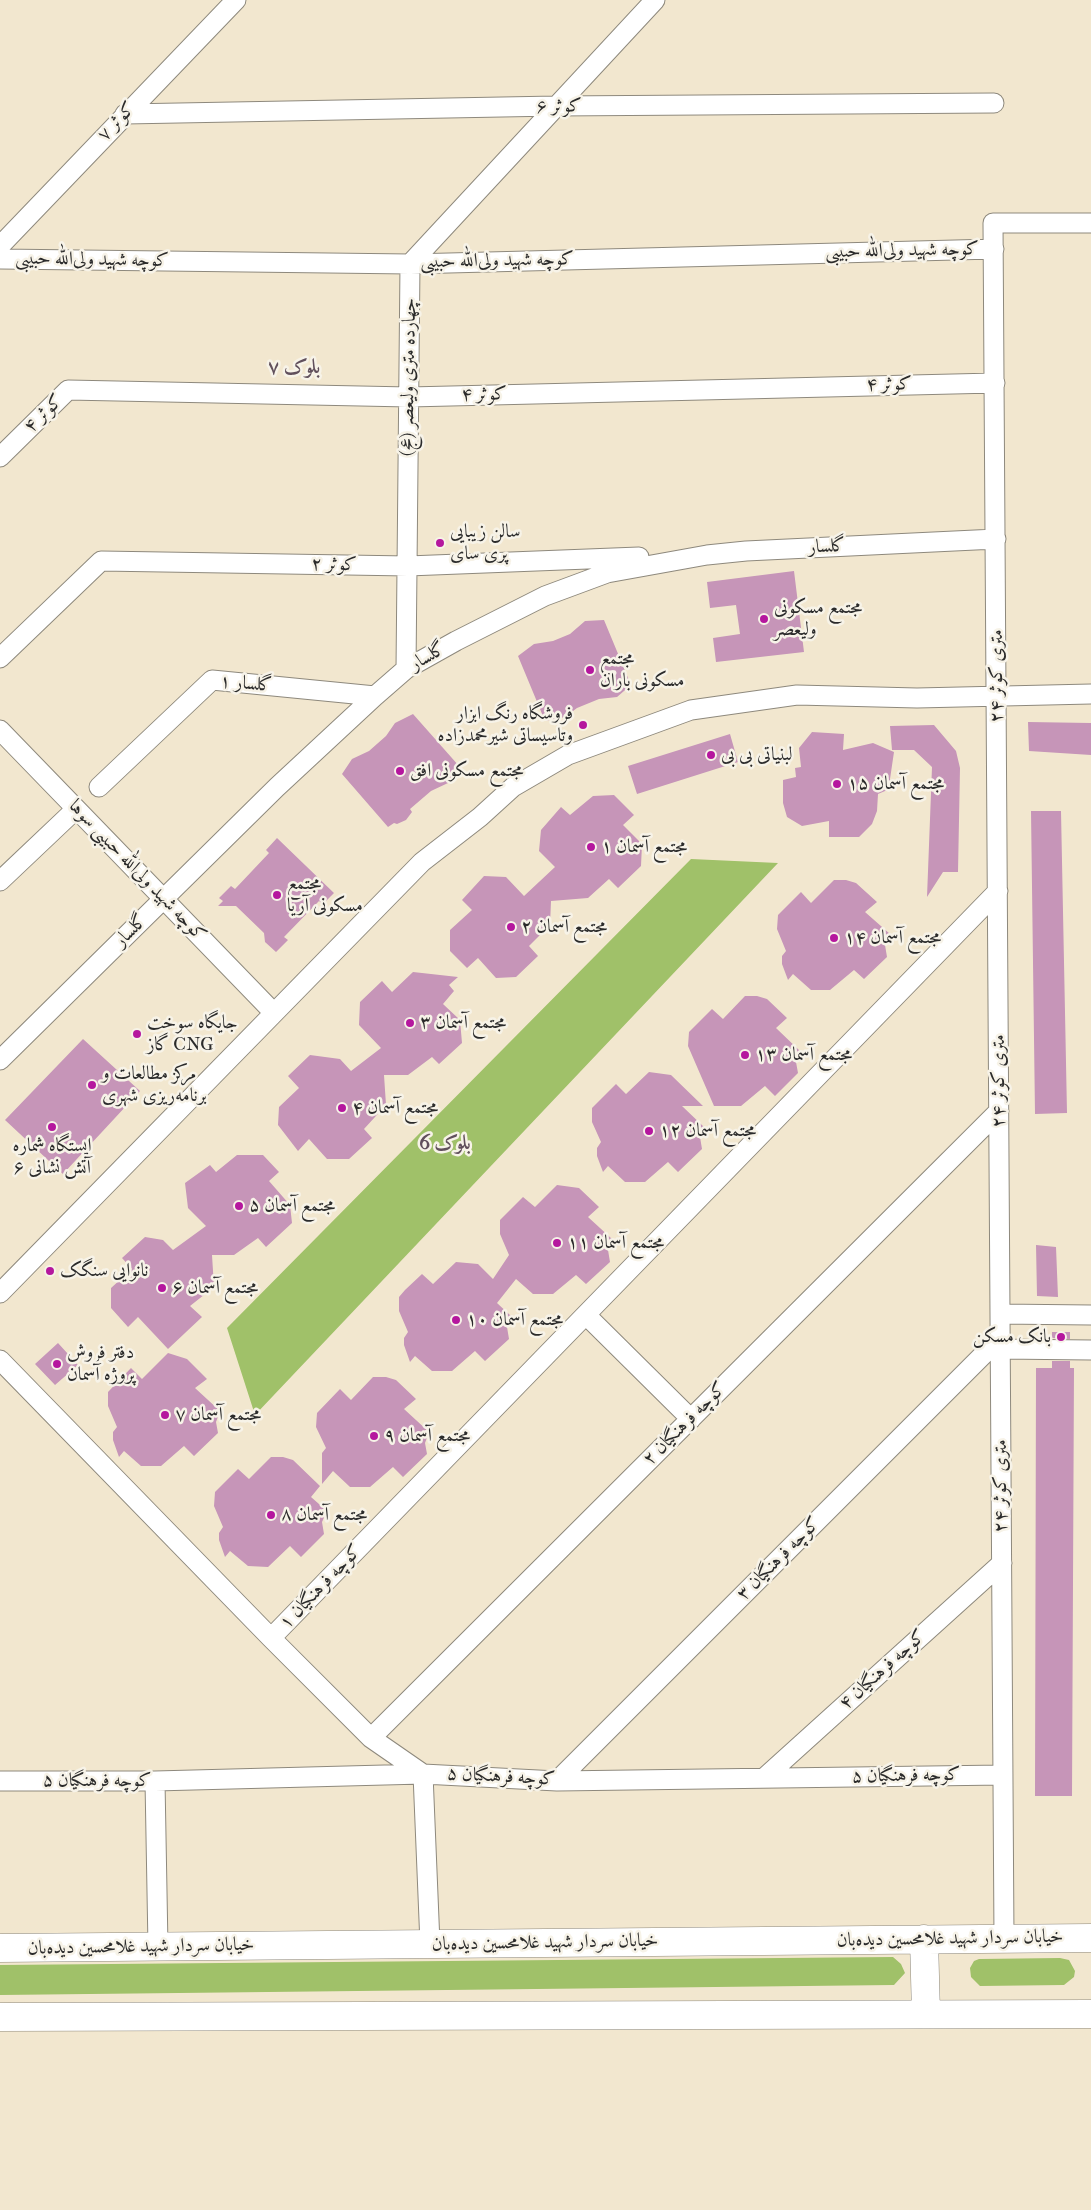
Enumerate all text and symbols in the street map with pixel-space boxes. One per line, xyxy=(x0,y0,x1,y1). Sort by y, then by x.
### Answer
street label: کوثر ۶ xyxy=(536,95,582,119)
street label: کوثر ۷ xyxy=(93,98,141,146)
street label: کوچه شهید ولی‌الله حبیبی xyxy=(825,238,979,264)
street label: کوچه شهید ولی‌الله حبیبی xyxy=(15,247,169,273)
street label: کوچه شهید ولی‌الله حبیبی xyxy=(420,248,574,274)
street label: چهارده متری ولیعصر (عج) xyxy=(396,298,422,456)
district label: بلوک ۷ xyxy=(268,356,320,380)
street label: کوثر ۴ xyxy=(866,373,912,397)
street label: کوثر ۴ xyxy=(461,383,507,407)
street label: کوثر ۴ xyxy=(20,390,68,438)
place label: سالن زیبایی پری سای xyxy=(450,521,520,565)
street label: گلسار xyxy=(808,535,846,559)
marker: سالن زیبایی پری سای xyxy=(434,537,446,549)
street label: کوثر ۲ xyxy=(311,553,357,577)
place label: مجتمع مسکونی ولیعصر xyxy=(774,597,862,641)
marker: مجتمع مسکونی ولیعصر xyxy=(758,613,770,625)
street label: ۲۴ متری کوثر xyxy=(986,629,1008,723)
street label: گلسار xyxy=(406,638,450,676)
place label: مجتمع مسکونی باران xyxy=(600,648,684,692)
marker: مجتمع مسکونی باران xyxy=(584,664,596,676)
street label: گلسار ۱ xyxy=(219,670,273,698)
place label: فروشگاه رنگ ابزار وتاسیساتی شیرمحمدزاده xyxy=(438,703,573,747)
marker: فروشگاه رنگ ابزار وتاسیساتی شیرمحمدزاده xyxy=(577,719,589,731)
place label: لبنیاتی بی بی xyxy=(721,744,793,766)
marker: لبنیاتی بی بی xyxy=(705,749,717,761)
place label: مجتمع مسکونی افق xyxy=(410,760,524,782)
marker: مجتمع مسکونی افق xyxy=(394,765,406,777)
place label: مجتمع آسمان ۱۵ xyxy=(847,773,944,795)
marker: مجتمع آسمان ۱۵ xyxy=(831,778,843,790)
street label: کوچه شهید ولی‌الله حبیبی سوها xyxy=(63,795,211,947)
place label: مجتمع آسمان ۱ xyxy=(601,836,687,858)
marker: مجتمع آسمان ۱ xyxy=(585,841,597,853)
place label: مجتمع مسکونی آریا xyxy=(287,873,363,917)
marker: مجتمع مسکونی آریا xyxy=(271,889,283,901)
street label: گلسار xyxy=(110,910,152,952)
place label: مجتمع آسمان ۲ xyxy=(521,916,607,938)
marker: مجتمع آسمان ۲ xyxy=(505,921,517,933)
place label: مجتمع آسمان ۱۴ xyxy=(844,927,941,949)
marker: مجتمع آسمان ۱۴ xyxy=(828,932,840,944)
place label: جایگاه سوخت گاز CNG xyxy=(147,1012,238,1056)
place label: مجتمع آسمان ۳ xyxy=(420,1012,506,1034)
marker: مجتمع آسمان ۳ xyxy=(404,1017,416,1029)
marker: جایگاه سوخت گاز CNG xyxy=(131,1028,143,1040)
street label: ۲۴ متری کوثر xyxy=(988,1034,1010,1128)
place label: مجتمع آسمان ۱۳ xyxy=(755,1044,852,1066)
marker: مجتمع آسمان ۱۳ xyxy=(739,1049,751,1061)
place label: مرکز مطالعات و برنامه‌ریزی شهری xyxy=(102,1063,207,1107)
marker: مرکز مطالعات و برنامه‌ریزی شهری xyxy=(86,1079,98,1091)
place label: مجتمع آسمان ۴ xyxy=(352,1097,438,1119)
marker: مجتمع آسمان ۴ xyxy=(336,1102,348,1114)
place label: مجتمع آسمان ۱۲ xyxy=(659,1120,756,1142)
marker: ایستگاه شماره ۶ آتش نشانی xyxy=(46,1121,58,1133)
marker: مجتمع آسمان ۱۲ xyxy=(643,1125,655,1137)
district label: بلوک 6 xyxy=(419,1132,471,1156)
place label: ایستگاه شماره ۶ آتش نشانی xyxy=(12,1135,92,1179)
place label: مجتمع آسمان ۵ xyxy=(249,1195,335,1217)
marker: مجتمع آسمان ۵ xyxy=(233,1200,245,1212)
place label: مجتمع آسمان ۱۱ xyxy=(567,1232,664,1254)
marker: مجتمع آسمان ۱۱ xyxy=(551,1237,563,1249)
place label: نانوایی سنگک xyxy=(60,1260,148,1282)
marker: نانوایی سنگک xyxy=(44,1265,56,1277)
place label: مجتمع آسمان ۶ xyxy=(172,1277,258,1299)
marker: مجتمع آسمان ۶ xyxy=(156,1282,168,1294)
place label: مجتمع آسمان ۱۰ xyxy=(466,1309,563,1331)
marker: مجتمع آسمان ۱۰ xyxy=(450,1314,462,1326)
place label: بانک مسکن xyxy=(973,1326,1051,1348)
marker: بانک مسکن xyxy=(1055,1331,1067,1343)
place label: دفتر فروش پروژه آسمان xyxy=(67,1342,135,1386)
marker: دفتر فروش پروژه آسمان xyxy=(51,1358,63,1370)
street label: کوچه فرهنگیان ۲ xyxy=(638,1377,732,1471)
place label: مجتمع آسمان ۷ xyxy=(175,1404,261,1426)
marker: مجتمع آسمان ۷ xyxy=(159,1409,171,1421)
place label: مجتمع آسمان ۹ xyxy=(384,1425,470,1447)
marker: مجتمع آسمان ۹ xyxy=(368,1430,380,1442)
street label: ۲۴ متری کوثر xyxy=(990,1439,1012,1533)
place label: مجتمع آسمان ۸ xyxy=(281,1504,367,1526)
marker: مجتمع آسمان ۸ xyxy=(265,1509,277,1521)
street label: کوچه فرهنگیان ۳ xyxy=(732,1512,826,1606)
street label: کوچه فرهنگیان ۱ xyxy=(275,1540,367,1634)
street label: کوچه فرهنگیان ۴ xyxy=(835,1625,931,1715)
street label: کوچه فرهنگیان ۵ xyxy=(446,1763,556,1791)
street label: کوچه فرهنگیان ۵ xyxy=(851,1764,961,1788)
street label: کوچه فرهنگیان ۵ xyxy=(43,1770,151,1792)
street label: خیابان سردار شهید غلامحسین دیده‌بان xyxy=(836,1926,1064,1952)
street label: خیابان سردار شهید غلامحسین دیده‌بان xyxy=(431,1930,659,1956)
street label: خیابان سردار شهید غلامحسین دیده‌بان xyxy=(27,1934,255,1960)

